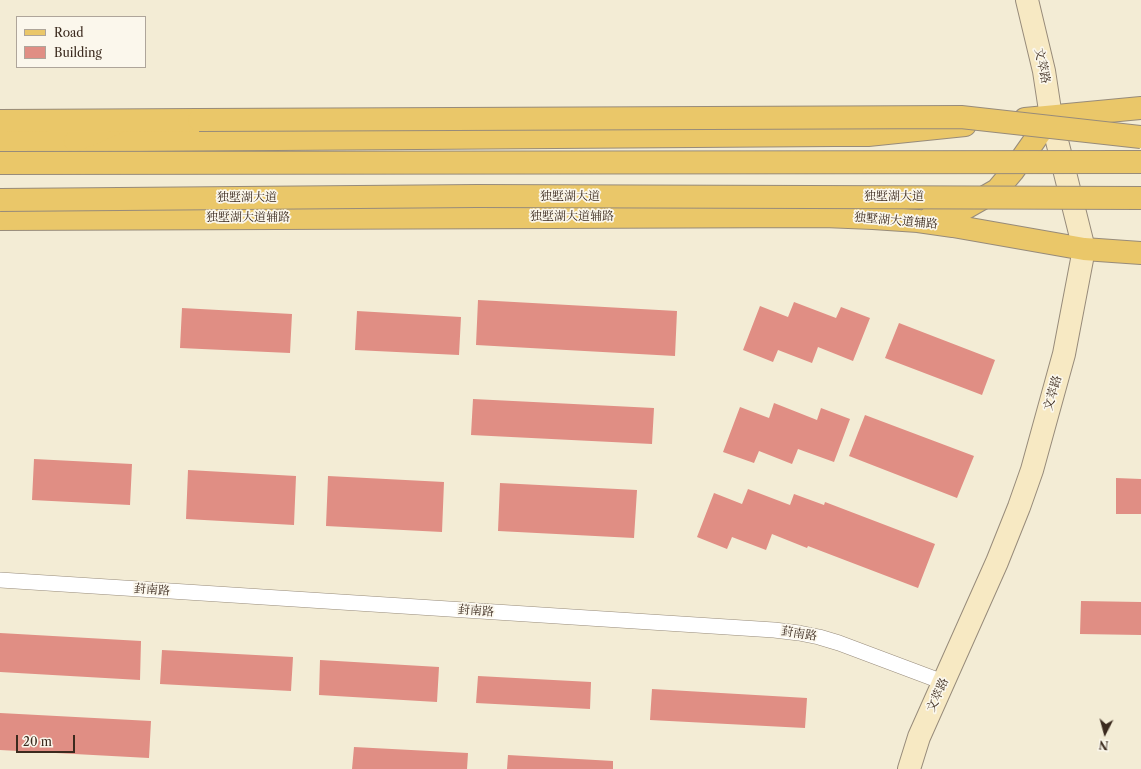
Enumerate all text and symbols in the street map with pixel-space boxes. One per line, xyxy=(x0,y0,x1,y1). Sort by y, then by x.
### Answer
legend xyxy=(16,16,146,68)
text: Road xyxy=(54,25,84,40)
text: Building xyxy=(54,45,102,60)
street label: 文萃路 xyxy=(1031,47,1053,85)
street label: 独墅湖大道 xyxy=(540,190,600,204)
street label: 独墅湖大道 xyxy=(864,190,924,204)
street label: 独墅湖大道 xyxy=(217,191,277,205)
street label: 独墅湖大道辅路 xyxy=(530,210,614,224)
street label: 独墅湖大道辅路 xyxy=(854,210,938,232)
street label: 独墅湖大道辅路 xyxy=(206,211,290,225)
street label: 文萃路 xyxy=(1041,374,1065,412)
street label: 葑南路 xyxy=(134,582,170,598)
street label: 葑南路 xyxy=(458,603,494,619)
street label: 葑南路 xyxy=(780,624,818,644)
street label: 文萃路 xyxy=(924,676,952,714)
north arrow xyxy=(1085,713,1125,753)
scale bar xyxy=(18,727,77,753)
text: 20 m xyxy=(23,734,52,749)
text: N xyxy=(1098,737,1109,752)

